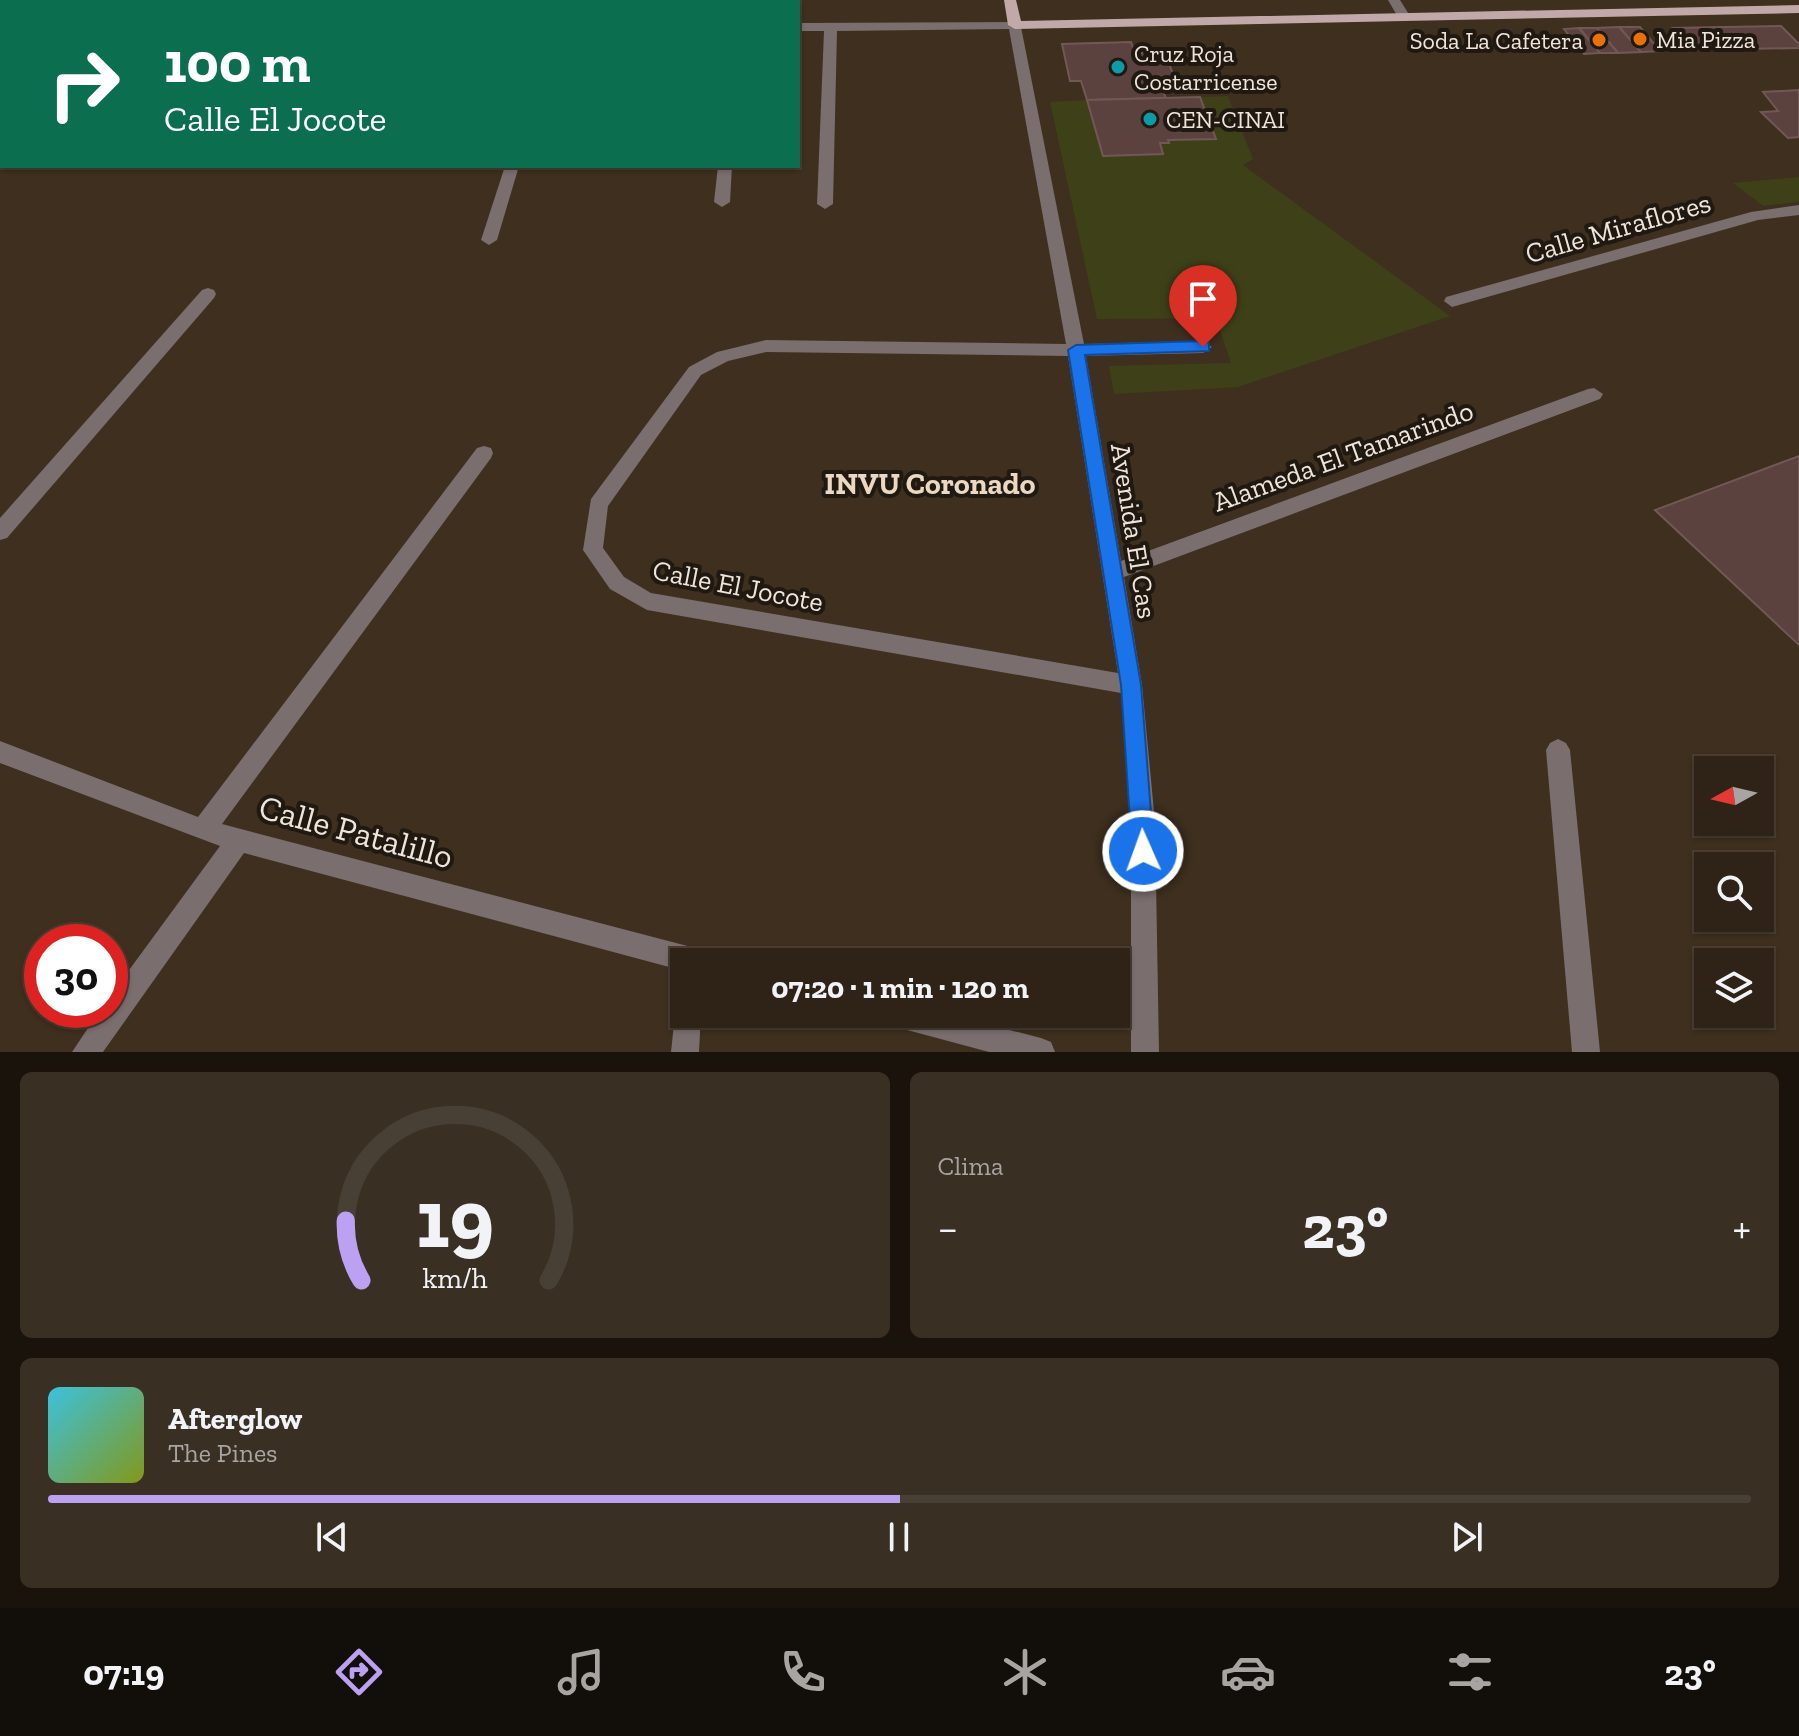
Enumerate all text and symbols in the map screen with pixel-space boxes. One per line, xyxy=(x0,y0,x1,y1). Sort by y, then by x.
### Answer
place label: Mia Pizza xyxy=(1656,25,1756,54)
place label: Soda La Cafetera xyxy=(1410,26,1583,55)
text: 100 m xyxy=(164,29,311,96)
marker: Mia Pizza xyxy=(1631,30,1649,48)
marker: Soda La Cafetera xyxy=(1590,31,1608,49)
icon: right xyxy=(32,32,136,136)
place label: Cruz Roja Costarricense xyxy=(1134,39,1278,96)
marker: Cruz Roja Costarricense xyxy=(1109,58,1127,76)
text: Calle El Jocote xyxy=(164,97,386,140)
place label: CEN-CINAI xyxy=(1166,105,1285,134)
marker: CEN-CINAI xyxy=(1141,110,1159,128)
street label: Calle Miraflores xyxy=(1521,186,1715,270)
pin xyxy=(1169,265,1237,347)
icon: arrive xyxy=(1181,277,1225,321)
street label: Alameda El Tamarindo xyxy=(1208,394,1478,518)
street label: Avenida El Cas xyxy=(1104,441,1164,621)
district label: INVU Coronado xyxy=(825,466,1036,502)
street label: Calle El Jocote xyxy=(650,553,826,619)
north arrow xyxy=(1694,756,1774,836)
map controls xyxy=(1694,756,1774,1028)
street label: Calle Patalillo xyxy=(255,786,457,878)
position arrow xyxy=(1101,809,1185,893)
button: search xyxy=(1694,852,1774,932)
speed limit sign: 30 xyxy=(24,924,128,1028)
button: layers xyxy=(1694,948,1774,1028)
text: 07:20 · 1 min · 120 m xyxy=(771,970,1029,1006)
text: Clima xyxy=(938,1150,1004,1182)
text: 19 xyxy=(416,1168,494,1268)
text: 23° xyxy=(1302,1191,1388,1263)
text: − xyxy=(938,1201,958,1254)
text: + xyxy=(1732,1201,1751,1254)
text: km/h xyxy=(422,1261,487,1295)
text: Afterglow xyxy=(168,1401,302,1437)
text: The Pines xyxy=(168,1437,278,1469)
icon: previous xyxy=(310,1515,354,1559)
icon: pause xyxy=(877,1515,921,1559)
icon: next xyxy=(1445,1515,1489,1559)
icon: directions xyxy=(331,1644,387,1700)
icon: music xyxy=(553,1644,609,1700)
icon: phone xyxy=(775,1644,831,1700)
icon: climate xyxy=(997,1644,1053,1700)
icon: car xyxy=(1220,1644,1276,1700)
icon: filters xyxy=(1442,1644,1498,1700)
text: 07:19 xyxy=(83,1651,164,1694)
text: 23° xyxy=(1664,1651,1716,1694)

